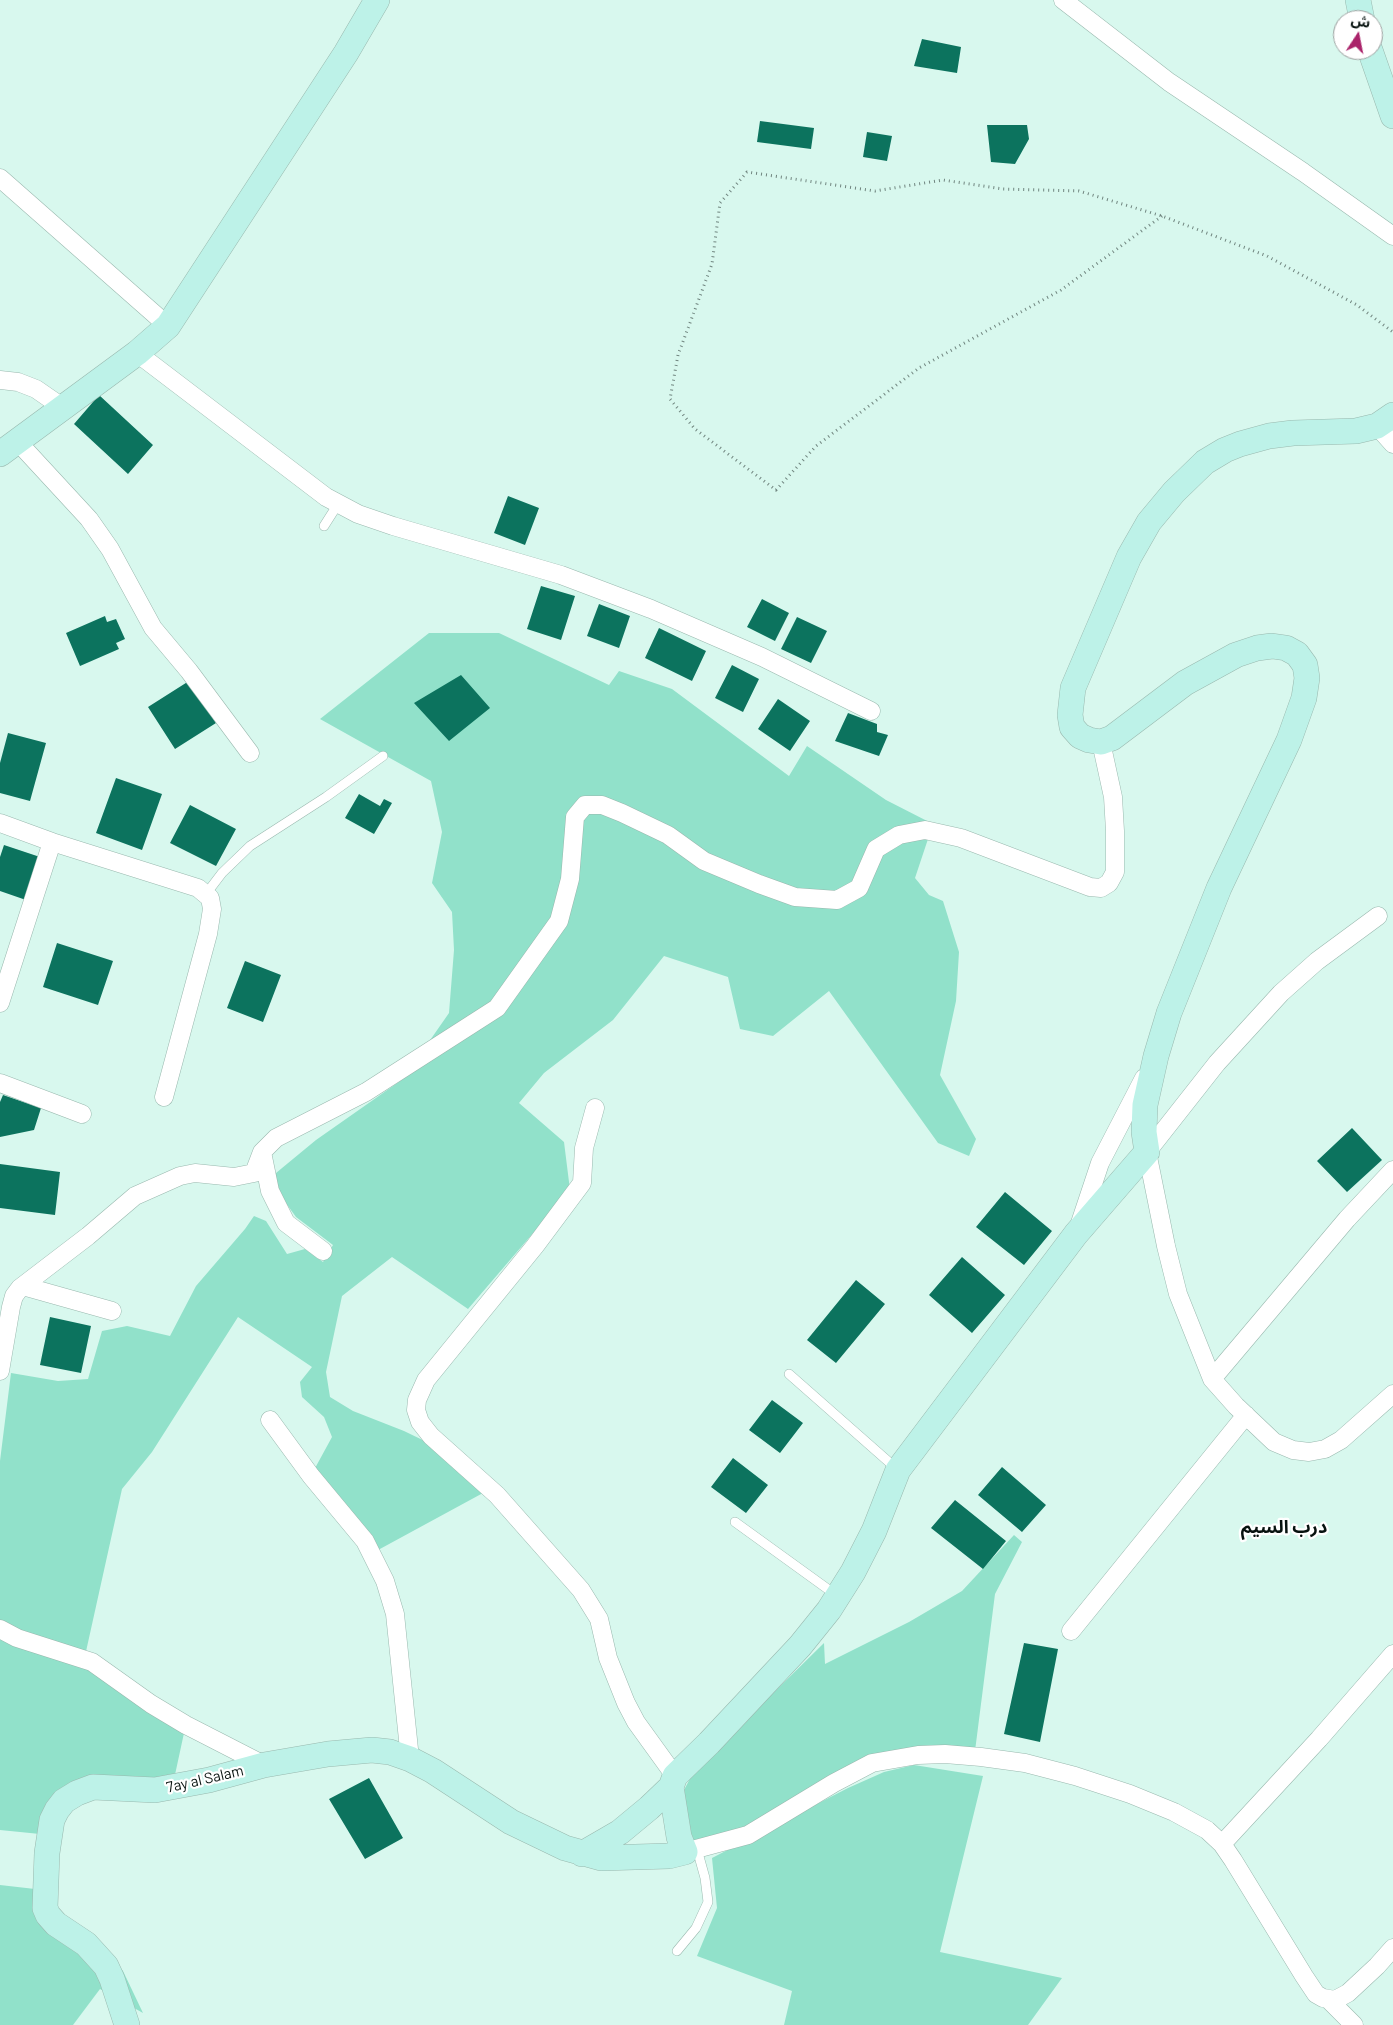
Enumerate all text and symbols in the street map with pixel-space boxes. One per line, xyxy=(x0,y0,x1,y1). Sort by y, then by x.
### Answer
north arrow xyxy=(1333,10,1383,60)
text: ش xyxy=(1350,11,1372,31)
district label: درب السيم xyxy=(1241,1516,1327,1538)
street label: 7ay al Salam xyxy=(165,1761,245,1797)

